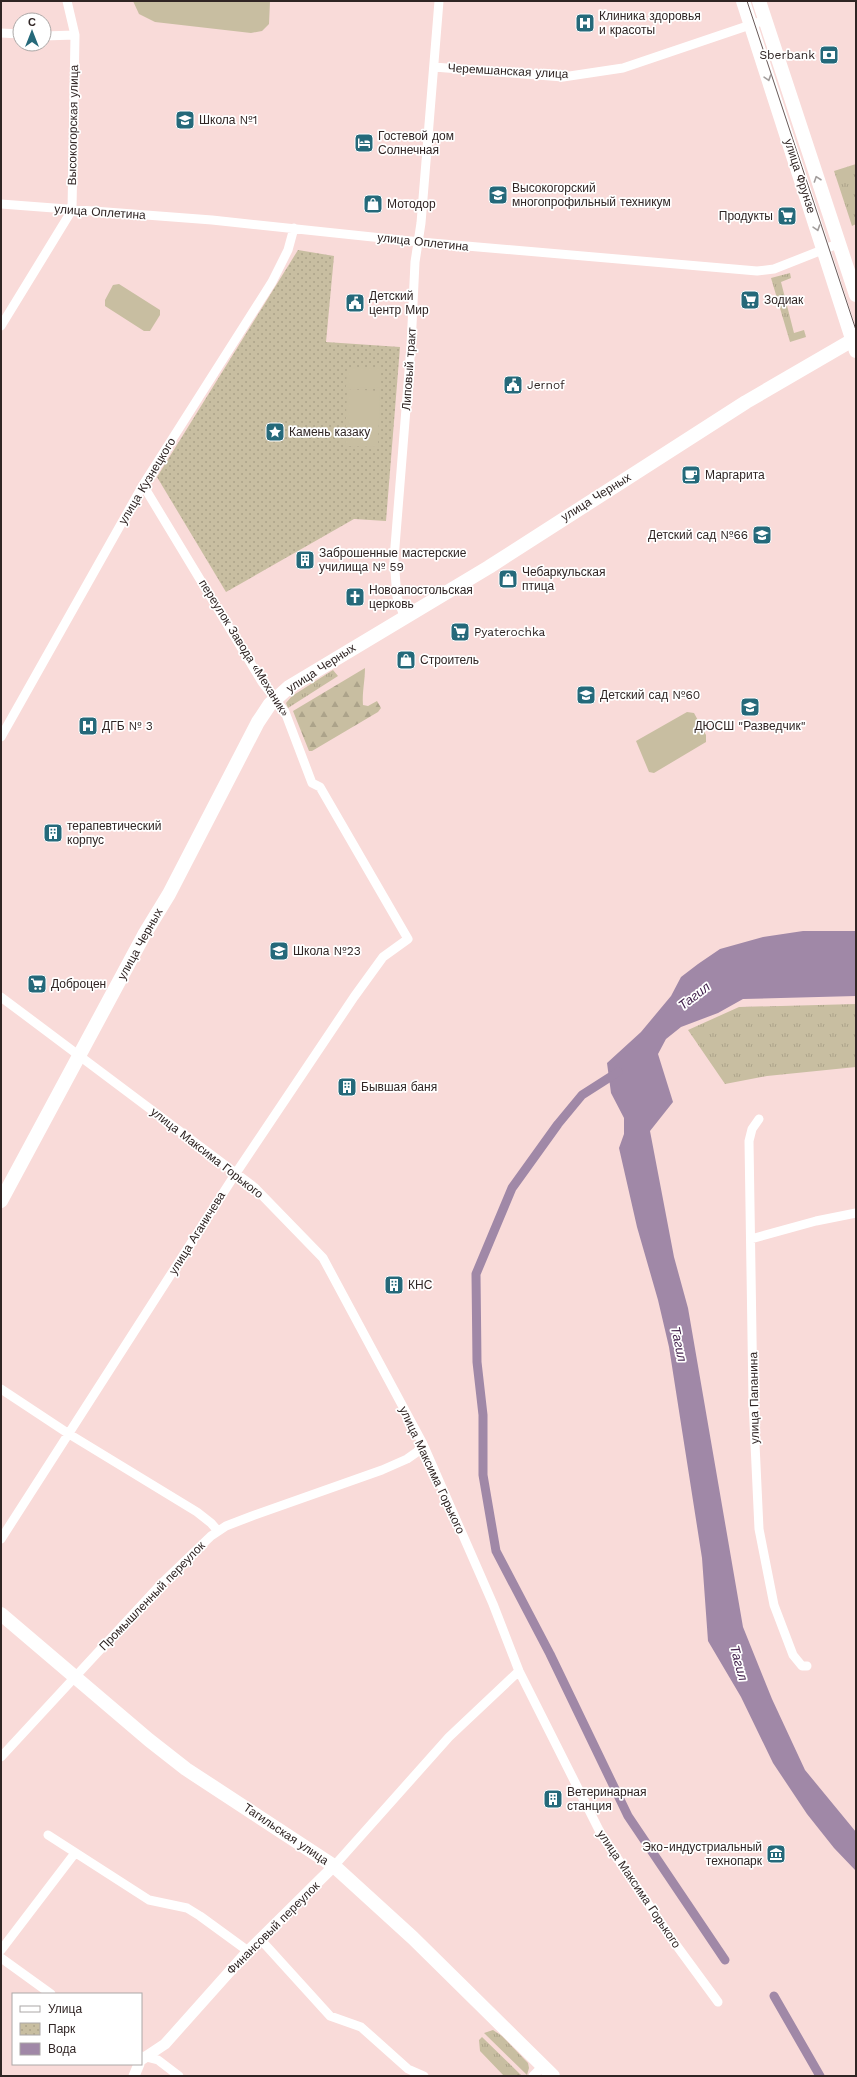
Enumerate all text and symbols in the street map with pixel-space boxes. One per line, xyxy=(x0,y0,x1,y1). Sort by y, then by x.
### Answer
place label: Клиника здоровья и красоты xyxy=(599,9,701,37)
north arrow xyxy=(12,12,52,52)
hospital icon: Клиника здоровья и красоты xyxy=(574,12,596,34)
text: С xyxy=(28,16,36,29)
bank icon: Sberbank xyxy=(818,44,840,66)
place label: Sberbank xyxy=(759,48,815,62)
street label: Черемшанская улица xyxy=(447,61,569,81)
street label: Высокогорская улица xyxy=(65,64,81,185)
one-way arrow xyxy=(764,74,772,81)
school or university icon: Школа №1 xyxy=(174,109,196,131)
place label: Школа №1 xyxy=(199,113,257,127)
place label: Гостевой дом Солнечная xyxy=(378,129,454,157)
hotel icon: Гостевой дом Солнечная xyxy=(353,132,375,154)
street label: улица Фрунзе xyxy=(781,137,819,215)
one-way arrow xyxy=(814,175,822,182)
place label: Высокогорский многопрофильный техникум xyxy=(512,181,671,209)
school or university icon: Высокогорский многопрофильный техникум xyxy=(487,184,509,206)
shop icon: Мотодор xyxy=(362,193,384,215)
place label: Мотодор xyxy=(387,197,436,211)
street label: улица Оплетина xyxy=(54,202,147,222)
supermarket icon: Продукты xyxy=(776,205,798,227)
place label: Продукты xyxy=(719,209,773,223)
one-way arrow xyxy=(812,225,821,232)
street label: улица Оплетина xyxy=(377,230,470,254)
place label: Детский центр Мир xyxy=(369,289,429,317)
supermarket icon: Зодиак xyxy=(739,289,761,311)
public building icon: Детский центр Мир xyxy=(344,292,366,314)
place label: Зодиак xyxy=(764,293,804,307)
street label: Липовый тракт xyxy=(399,326,419,411)
public building icon: Jernof xyxy=(502,374,524,396)
place label: Jernof xyxy=(527,378,565,392)
place icon: Камень казаку xyxy=(264,421,286,443)
place label: Камень казаку xyxy=(289,425,370,439)
street label: улица Кузнецкого xyxy=(116,435,179,527)
cafe icon: Маргарита xyxy=(680,464,702,486)
place label: Маргарита xyxy=(705,468,765,482)
street label: улица Черных xyxy=(559,470,633,524)
school or university icon: Детский сад №66 xyxy=(751,524,773,546)
place label: Детский сад №66 xyxy=(648,528,748,542)
place label: Заброшенные мастерские училища № 59 xyxy=(319,546,467,574)
building icon: Заброшенные мастерские училища № 59 xyxy=(294,549,316,571)
place label: Чебаркульская птица xyxy=(522,565,606,593)
shop icon: Чебаркульская птица xyxy=(497,568,519,590)
street label: переулок Завода «Механик» xyxy=(196,577,292,719)
place label: Новоапостольская церковь xyxy=(369,583,473,611)
church icon: Новоапостольская церковь xyxy=(344,586,366,608)
supermarket icon: Pyaterochka xyxy=(449,621,471,643)
place label: Pyaterochka xyxy=(474,625,546,639)
street label: улица Черных xyxy=(284,640,358,696)
shop icon: Строитель xyxy=(395,649,417,671)
place label: Строитель xyxy=(420,653,479,667)
school or university icon: Детский сад №60 xyxy=(575,684,597,706)
place label: Детский сад №60 xyxy=(600,688,700,702)
school or university icon: ДЮСШ "Разведчик" xyxy=(739,696,761,718)
hospital icon: ДГБ № 3 xyxy=(77,715,99,737)
place label: ДГБ № 3 xyxy=(102,719,153,733)
place label: ДЮСШ "Разведчик" xyxy=(694,719,806,733)
place label: терапевтический корпус xyxy=(67,819,161,847)
building icon: терапевтический корпус xyxy=(42,822,64,844)
street label: улица Черных xyxy=(115,906,165,982)
school or university icon: Школа №23 xyxy=(268,940,290,962)
place label: Школа №23 xyxy=(293,944,361,958)
supermarket icon: Доброцен xyxy=(26,973,48,995)
place label: Доброцен xyxy=(51,977,106,991)
water label: Тагил xyxy=(675,979,713,1013)
building icon: Бывшая баня xyxy=(336,1076,358,1098)
place label: Бывшая баня xyxy=(361,1080,437,1094)
street label: улица Максима Горького xyxy=(148,1105,266,1202)
street label: улица Аганичева xyxy=(166,1189,228,1277)
building icon: КНС xyxy=(383,1274,405,1296)
place label: КНС xyxy=(408,1278,433,1292)
water label: Тагил xyxy=(668,1325,690,1364)
street label: улица Папанина xyxy=(746,1351,762,1444)
street label: улица Максима Горького xyxy=(396,1404,468,1536)
street label: Промышленный переулок xyxy=(96,1538,208,1653)
water label: Тагил xyxy=(727,1644,751,1683)
place label: Ветеринарная станция xyxy=(567,1785,646,1813)
building icon: Ветеринарная станция xyxy=(542,1788,564,1810)
street label: Тагильская улица xyxy=(241,1800,331,1868)
street label: улица Максима Горького xyxy=(594,1827,684,1951)
place label: Эко-индустриальный технопарк xyxy=(642,1840,763,1868)
museum icon: Эко-индустриальный технопарк xyxy=(765,1843,787,1865)
street label: Финансовый переулок xyxy=(224,1878,323,1977)
legend xyxy=(12,1993,142,2065)
text: Улица xyxy=(48,2002,82,2016)
text: Парк xyxy=(48,2022,76,2036)
text: Вода xyxy=(48,2042,76,2056)

